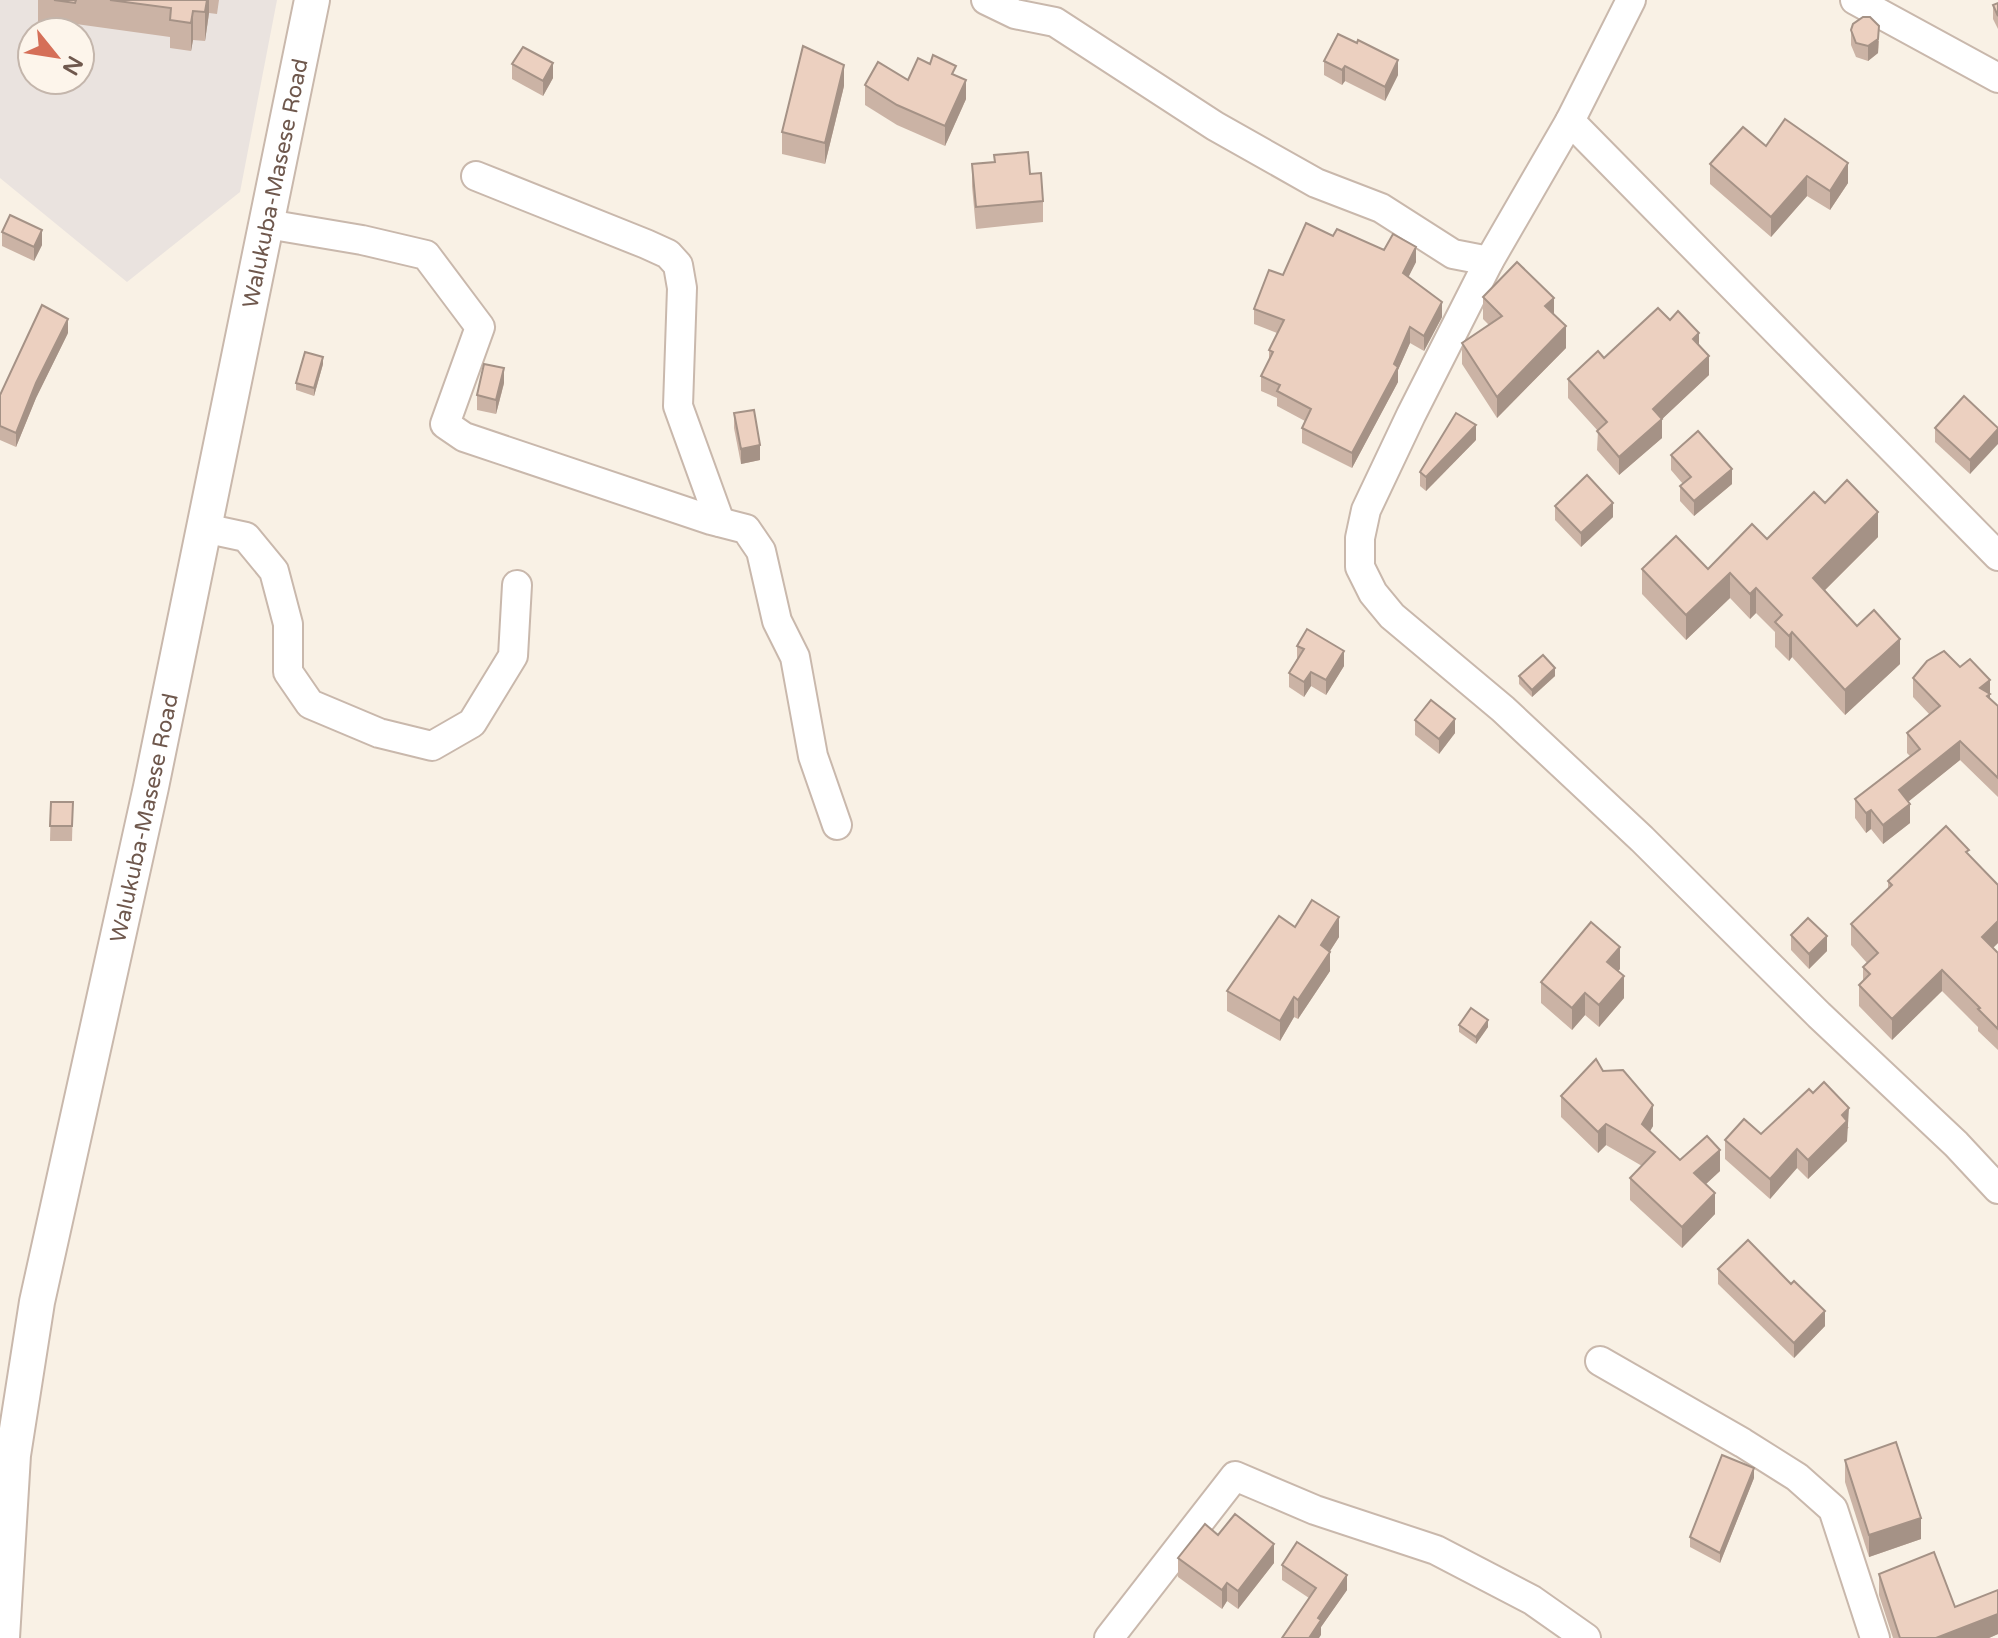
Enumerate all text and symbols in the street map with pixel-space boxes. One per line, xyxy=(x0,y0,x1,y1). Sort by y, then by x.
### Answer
north arrow xyxy=(16,16,96,96)
text: N xyxy=(57,51,88,80)
street label: Walukuba-Masese Road xyxy=(237,56,314,310)
street label: Walukuba-Masese Road xyxy=(105,691,184,945)

